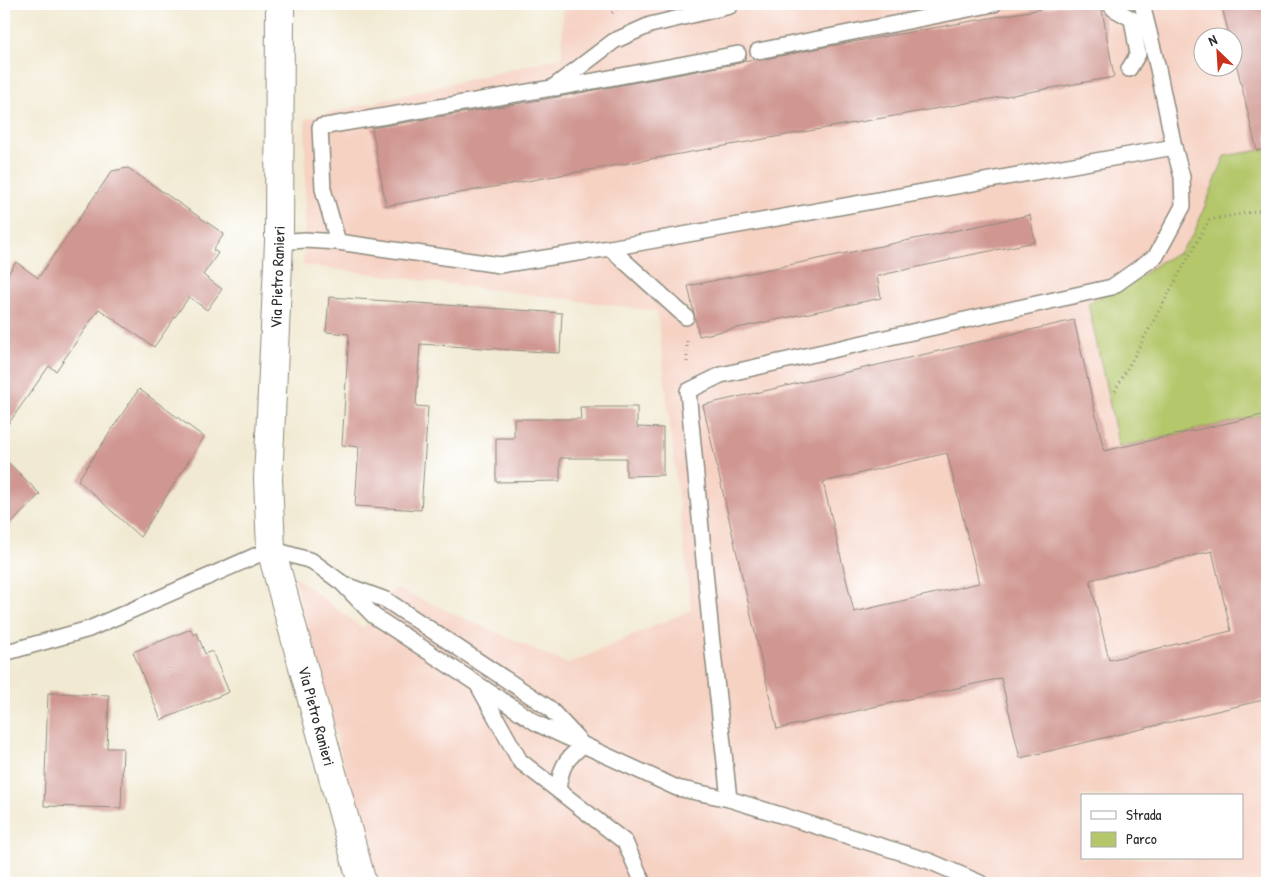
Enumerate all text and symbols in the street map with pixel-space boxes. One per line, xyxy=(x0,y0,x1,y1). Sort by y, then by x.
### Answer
north arrow xyxy=(1194,28,1244,78)
text: N xyxy=(1205,29,1220,50)
street label: Via Pietro Ranieri xyxy=(264,225,290,329)
street label: Via Pietro Ranieri xyxy=(293,664,341,768)
legend xyxy=(1081,794,1244,860)
text: Strada xyxy=(1126,804,1162,825)
text: Parco xyxy=(1126,828,1157,849)

